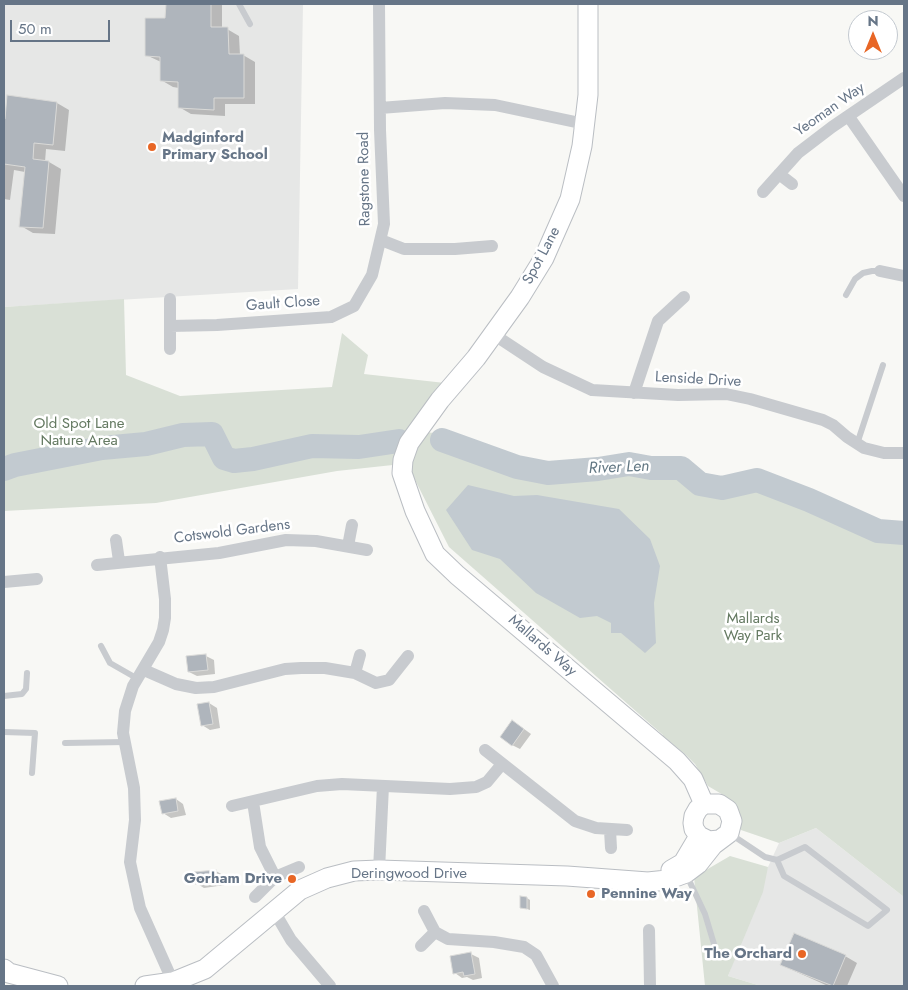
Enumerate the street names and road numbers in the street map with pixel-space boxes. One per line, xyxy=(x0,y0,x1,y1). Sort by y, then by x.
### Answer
street label: Yeoman Way xyxy=(792,79,868,141)
street label: Ragstone Road xyxy=(355,132,375,226)
street label: Spot Lane xyxy=(519,224,565,288)
street label: Gault Close xyxy=(245,292,321,316)
street label: Lenside Drive xyxy=(654,369,742,391)
street label: Cotswold Gardens xyxy=(173,516,291,548)
street label: Mallards Way xyxy=(504,611,580,681)
street label: Deringwood Drive xyxy=(351,865,467,883)

